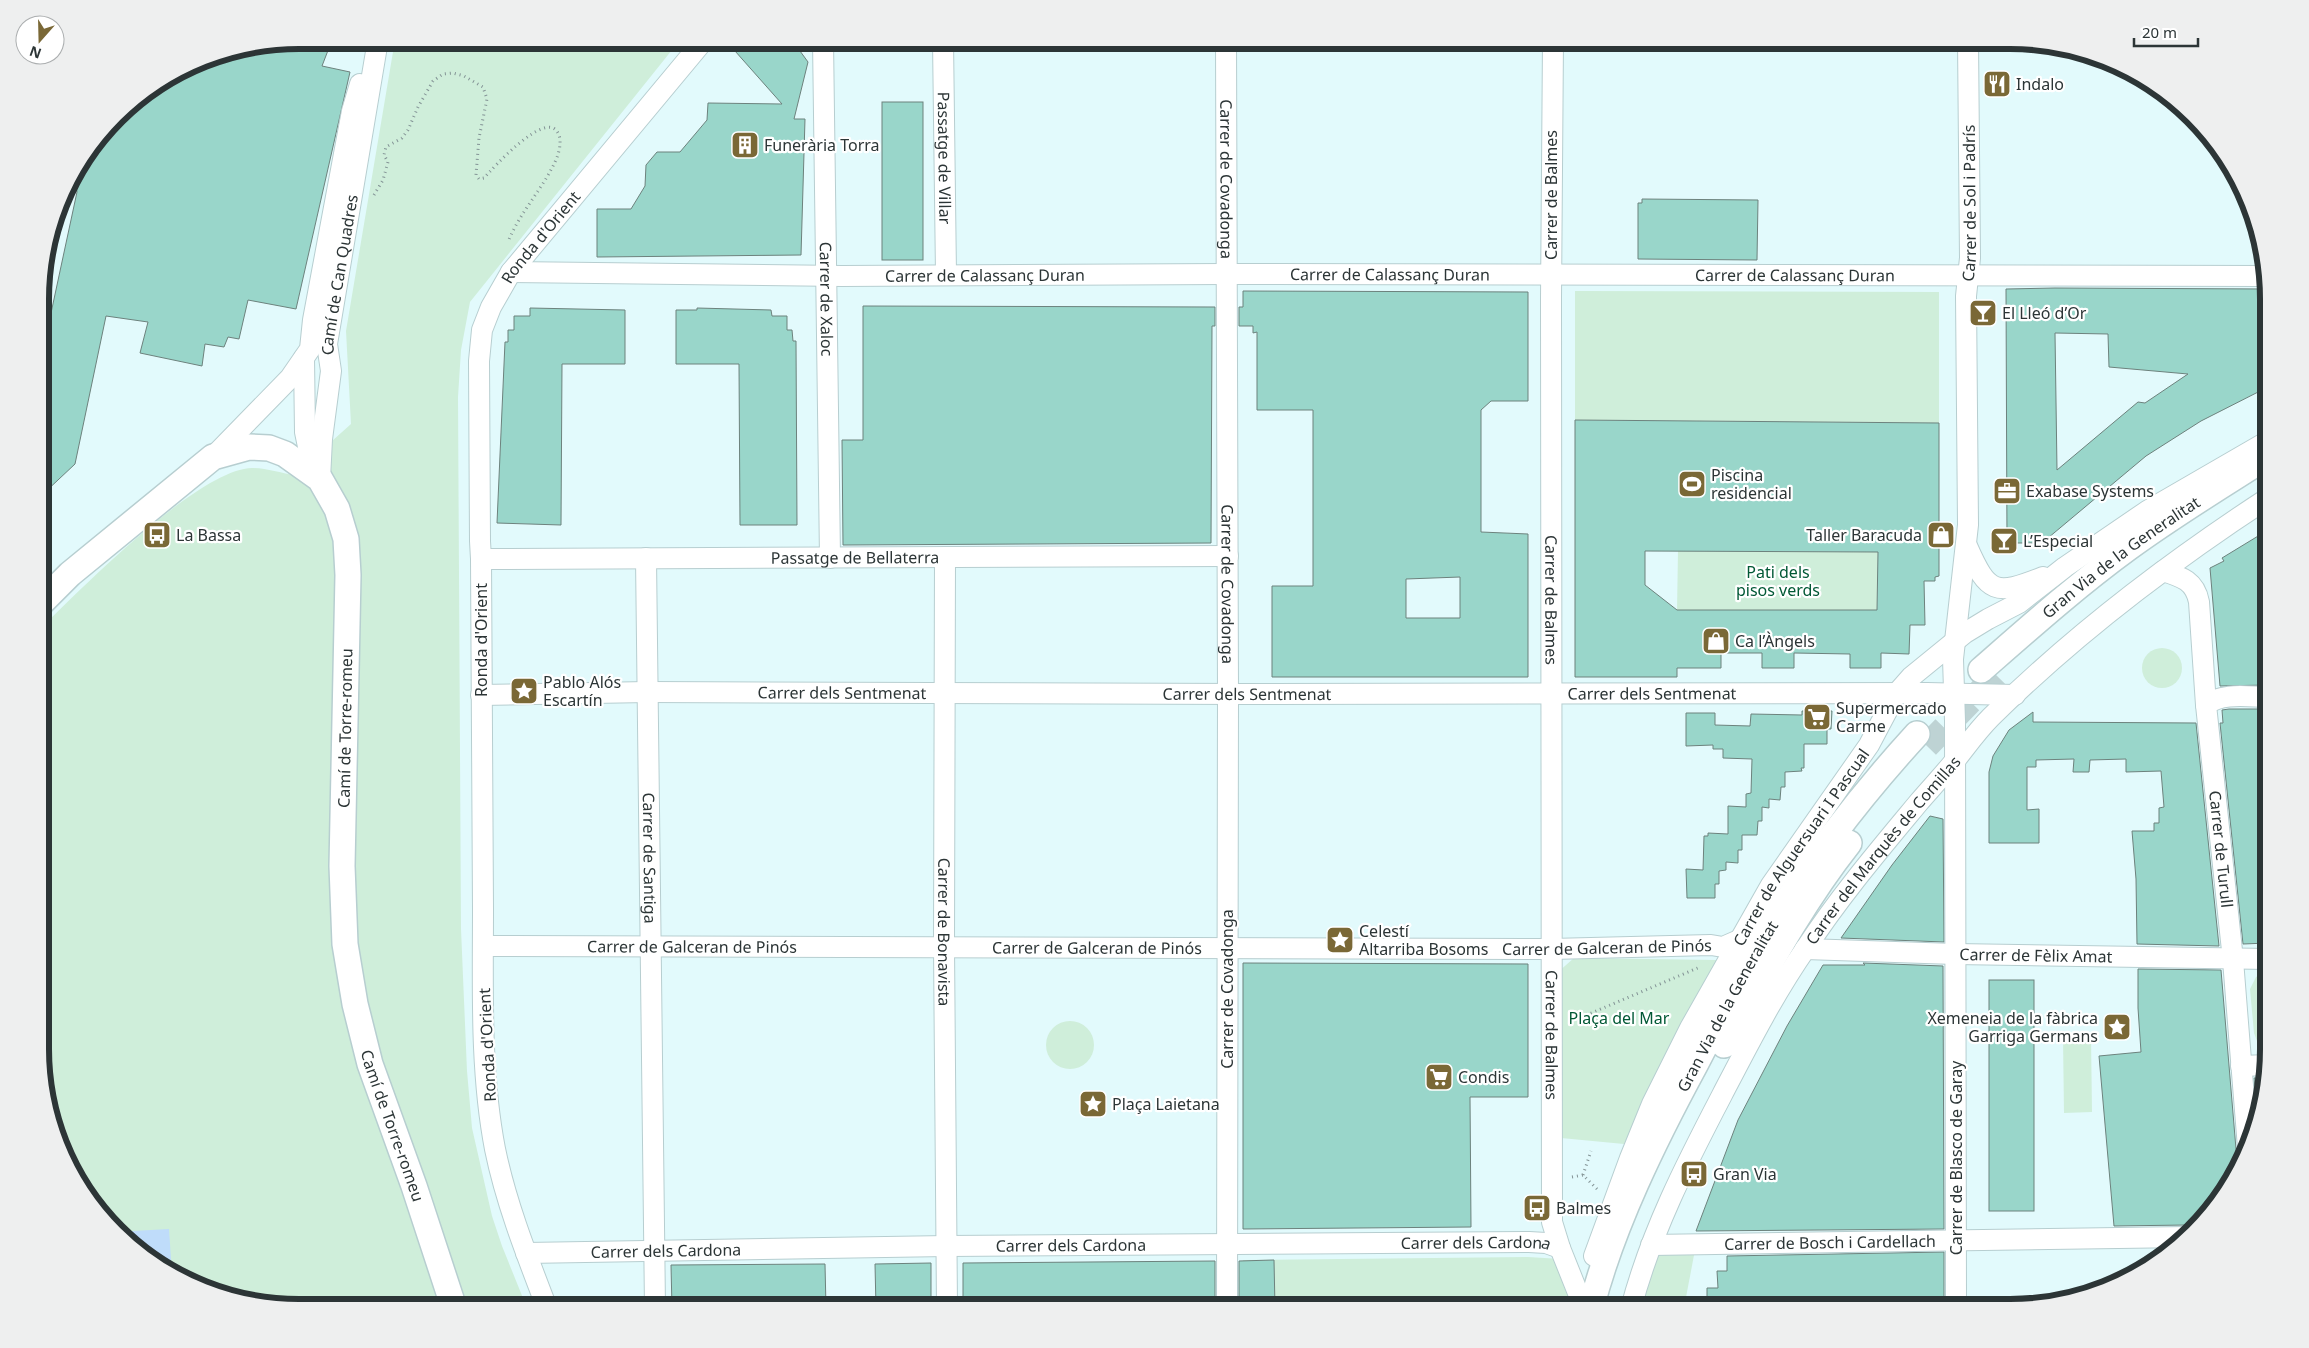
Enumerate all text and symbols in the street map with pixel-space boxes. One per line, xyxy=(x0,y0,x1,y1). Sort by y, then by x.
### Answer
north arrow xyxy=(15,15,65,65)
scale bar xyxy=(2134,15,2198,47)
text: 20 m xyxy=(2142,22,2177,42)
text: N xyxy=(27,42,44,64)
restaurant icon: Indalo xyxy=(1982,69,2012,99)
place label: Indalo xyxy=(2016,73,2064,95)
street label: Passatge de Villar xyxy=(933,92,956,225)
street label: Carrer de Covadonga xyxy=(1215,99,1238,259)
street label: Carrer de Sol i Padrís xyxy=(1957,125,1981,283)
building icon: Funerària Torra xyxy=(730,130,760,160)
street label: Carrer de Balmes xyxy=(1540,130,1562,260)
place label: Funerària Torra xyxy=(764,134,880,156)
street label: Ronda d'Orient xyxy=(496,186,585,287)
street label: Camí de Can Quadres xyxy=(316,193,363,357)
street label: Carrer de Xaloc xyxy=(815,241,838,357)
street label: Carrer de Calassanç Duran xyxy=(1290,263,1490,286)
street label: Carrer de Calassanç Duran xyxy=(885,264,1085,287)
street label: Carrer de Calassanç Duran xyxy=(1695,264,1895,286)
bar icon: El Lleó d’Or xyxy=(1968,298,1998,328)
place label: El Lleó d’Or xyxy=(2002,302,2087,324)
place label: Piscina residencial xyxy=(1711,464,1792,504)
sports icon: Piscina residencial xyxy=(1677,469,1707,499)
office icon: Exabase Systems xyxy=(1992,476,2022,506)
place label: Exabase Systems xyxy=(2026,480,2154,502)
street label: Gran Via de la Generalitat xyxy=(2037,491,2204,623)
street label: Carrer de Covadonga xyxy=(1216,504,1239,664)
bus stop icon: La Bassa xyxy=(142,520,172,550)
shop icon: Taller Baracuda xyxy=(1926,520,1956,550)
place label: La Bassa xyxy=(176,524,241,546)
place label: Taller Baracuda xyxy=(1806,524,1922,546)
bar icon: L’Especial xyxy=(1989,526,2019,556)
place label: L’Especial xyxy=(2023,530,2093,552)
street label: Carrer de Balmes xyxy=(1540,535,1562,665)
street label: Passatge de Bellaterra xyxy=(771,546,939,569)
park label: Pati dels pisos verds xyxy=(1736,561,1820,601)
street label: Ronda d'Orient xyxy=(470,583,492,697)
shop icon: Ca l’Àngels xyxy=(1701,626,1731,656)
place label: Ca l’Àngels xyxy=(1735,630,1815,652)
street label: Camí de Torre-romeu xyxy=(333,648,357,808)
place label: Pablo Alós Escartín xyxy=(543,671,621,711)
place icon: Pablo Alós Escartín xyxy=(509,676,539,706)
street label: Carrer dels Sentmenat xyxy=(758,681,927,704)
street label: Carrer dels Sentmenat xyxy=(1568,682,1737,705)
street label: Carrer dels Sentmenat xyxy=(1163,683,1332,705)
place label: Supermercado Carme xyxy=(1836,697,1947,737)
supermarket icon: Supermercado Carme xyxy=(1802,702,1832,732)
street label: Carrer de Alguersuari I Pascual xyxy=(1728,744,1874,950)
street label: Carrer del Marquès de Comillas xyxy=(1800,751,1965,949)
street label: Carrer de Turull xyxy=(2204,790,2238,909)
street label: Carrer de Santiga xyxy=(638,792,661,924)
street label: Carrer de Bonavista xyxy=(933,858,955,1006)
street label: Carrer de Covadonga xyxy=(1216,909,1238,1069)
street label: Gran Via de la Generalitat xyxy=(1672,916,1783,1096)
place label: Celestí Altarriba Bosoms xyxy=(1359,920,1488,960)
place icon: Celestí Altarriba Bosoms xyxy=(1325,925,1355,955)
street label: Carrer de Galceran de Pinós xyxy=(1502,934,1712,960)
street label: Carrer de Galceran de Pinós xyxy=(587,935,797,958)
street label: Carrer de Galceran de Pinós xyxy=(992,936,1202,959)
street label: Carrer de Fèlix Amat xyxy=(1959,943,2113,968)
street label: Carrer de Balmes xyxy=(1541,970,1563,1100)
street label: Ronda d'Orient xyxy=(473,987,501,1102)
park label: Plaça del Mar xyxy=(1569,1007,1670,1029)
place label: Xemeneia de la fàbrica Garriga Germans xyxy=(1927,1007,2098,1047)
place icon: Xemeneia de la fàbrica Garriga Germans xyxy=(2102,1012,2132,1042)
street label: Camí de Torre-romeu xyxy=(356,1047,429,1204)
street label: Carrer de Blasco de Garay xyxy=(1945,1060,1967,1255)
supermarket icon: Condis xyxy=(1424,1062,1454,1092)
place label: Condis xyxy=(1458,1066,1509,1088)
place icon: Plaça Laietana xyxy=(1078,1089,1108,1119)
place label: Plaça Laietana xyxy=(1112,1093,1220,1115)
bus stop icon: Gran Via xyxy=(1679,1159,1709,1189)
place label: Gran Via xyxy=(1713,1163,1777,1185)
bus stop icon: Balmes xyxy=(1522,1193,1552,1223)
place label: Balmes xyxy=(1556,1197,1611,1219)
street label: Carrer de Bosch i Cardellach xyxy=(1724,1230,1936,1255)
street label: Carrer dels Cardona xyxy=(1401,1231,1555,1255)
street label: Carrer dels Cardona xyxy=(996,1234,1146,1257)
street label: Carrer dels Cardona xyxy=(591,1238,741,1263)

